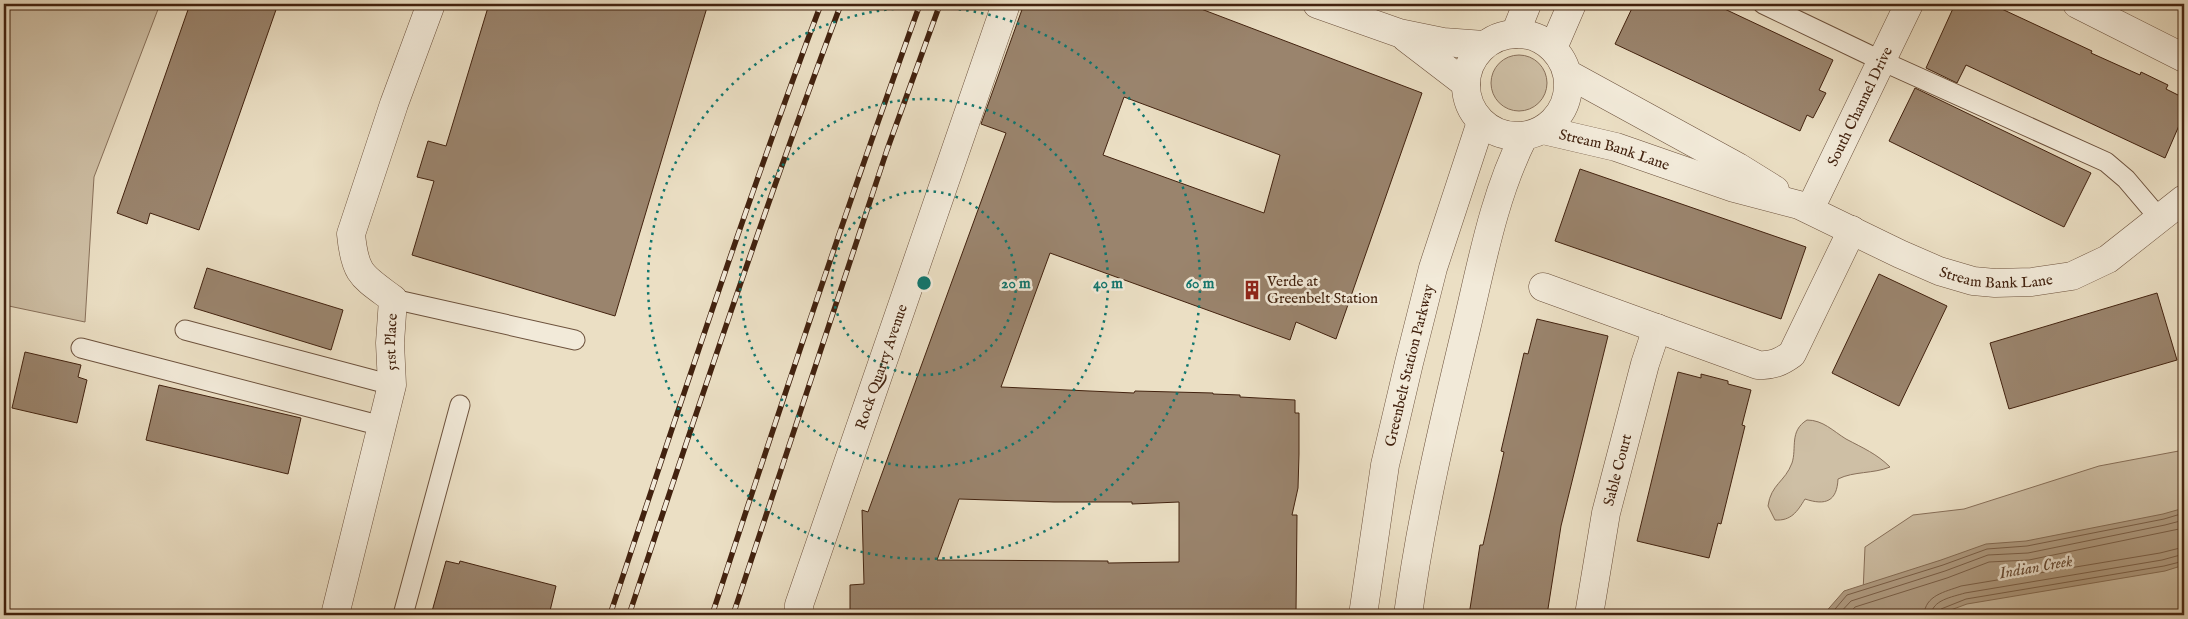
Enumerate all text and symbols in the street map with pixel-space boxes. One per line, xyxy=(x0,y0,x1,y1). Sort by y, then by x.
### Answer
street label: South Channel Drive xyxy=(1823,43,1897,169)
street label: Stream Bank Lane xyxy=(1557,125,1672,174)
street label: Stream Bank Lane xyxy=(1937,262,2054,292)
place label: Verde at Greenbelt Station xyxy=(1266,272,1378,308)
centre of rings xyxy=(915,274,933,292)
text: 20 m xyxy=(1001,274,1031,293)
text: 40 m xyxy=(1093,274,1123,293)
text: 60 m xyxy=(1186,274,1215,293)
building icon: Verde at Greenbelt Station xyxy=(1241,279,1263,301)
street label: Greenbelt Station Parkway xyxy=(1380,282,1438,449)
street label: Rock Quarry Avenue xyxy=(851,301,911,432)
street label: 51st Place xyxy=(380,313,402,371)
street label: Sable Court xyxy=(1599,432,1636,508)
water label: Indian Creek xyxy=(1997,552,2075,584)

